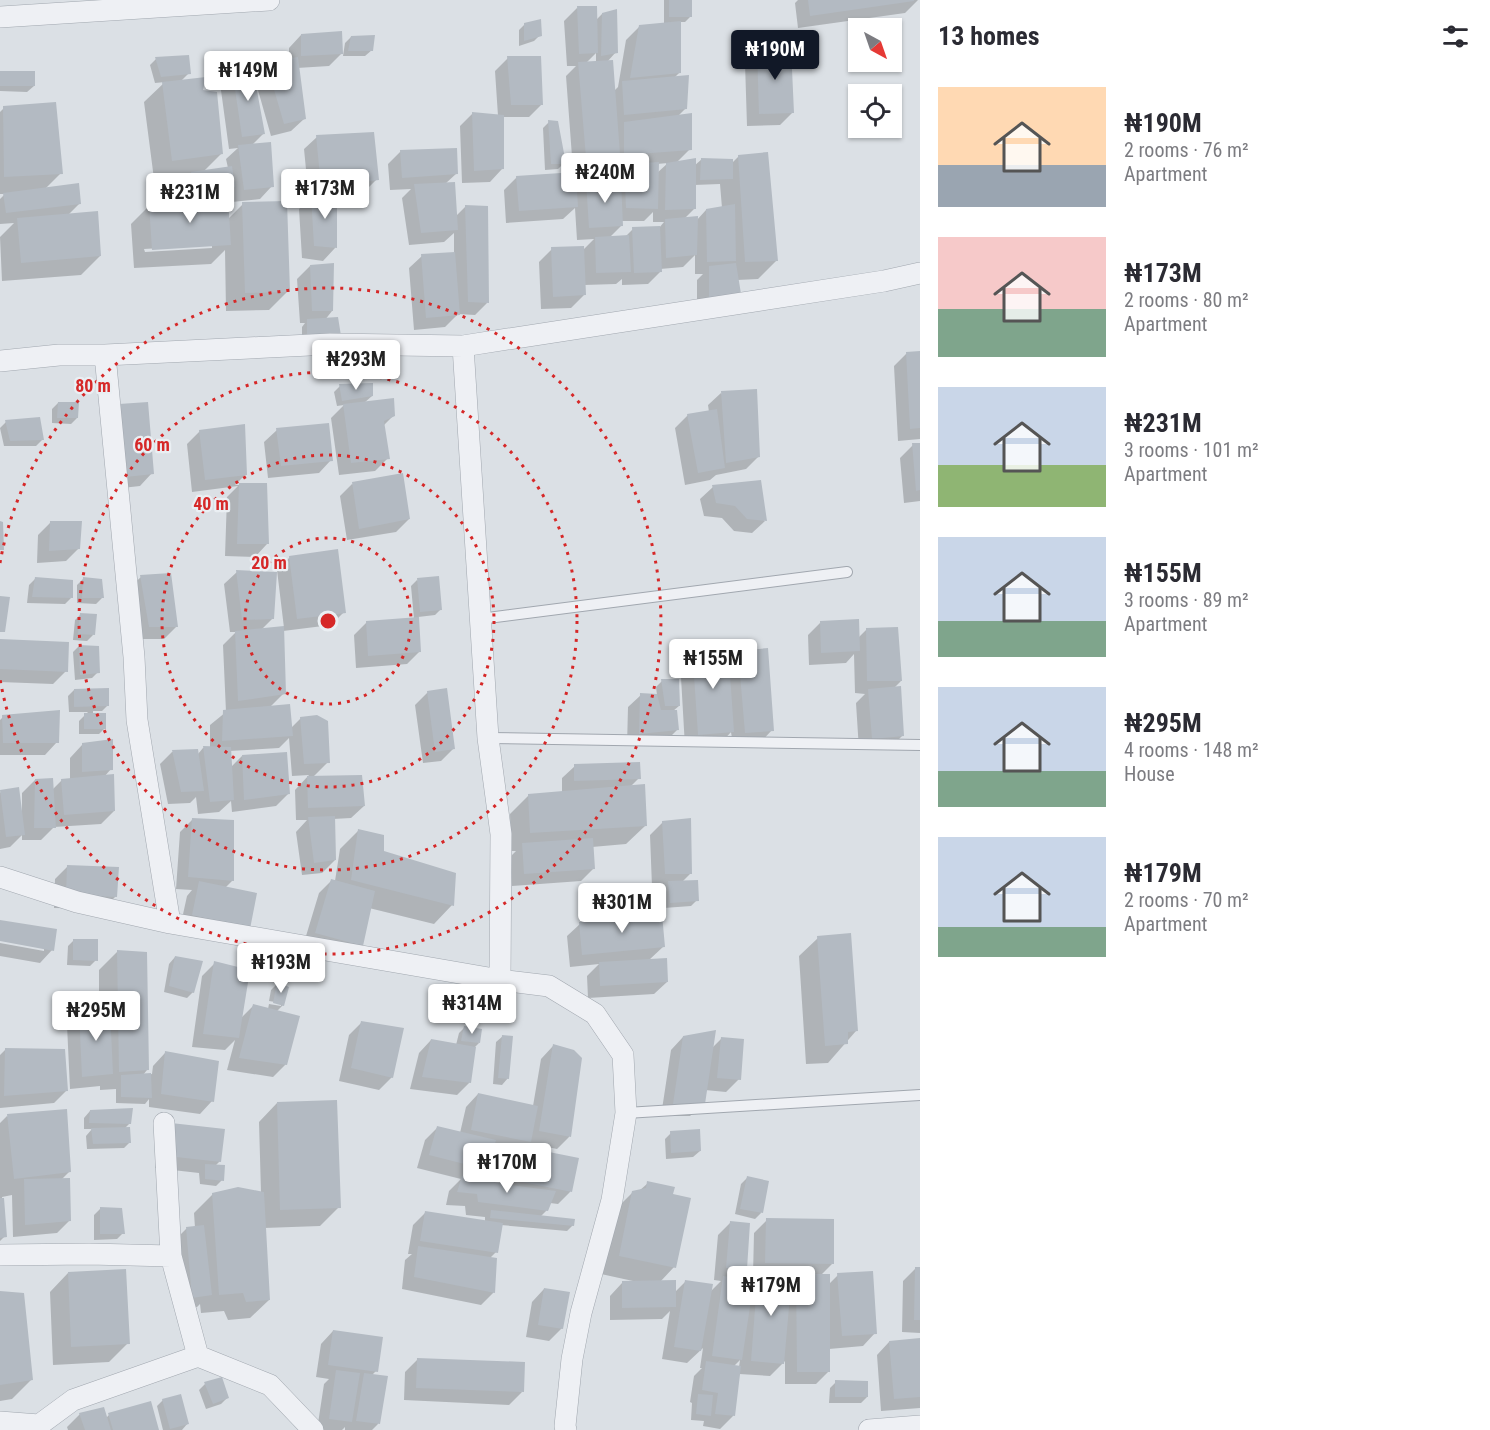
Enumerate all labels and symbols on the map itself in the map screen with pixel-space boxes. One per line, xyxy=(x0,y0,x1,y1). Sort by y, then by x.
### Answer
north arrow xyxy=(848,18,902,72)
pin: ₦190M xyxy=(733,30,817,81)
pin: ₦149M xyxy=(206,51,290,102)
pin: ₦240M xyxy=(563,153,647,204)
pin: ₦173M xyxy=(283,169,367,220)
pin: ₦231M xyxy=(148,173,232,224)
pin: ₦293M xyxy=(314,340,398,391)
text: 80 m xyxy=(75,375,111,396)
text: 60 m xyxy=(134,434,170,455)
text: 40 m xyxy=(193,493,229,514)
text: 20 m xyxy=(251,552,287,573)
centre of rings xyxy=(318,611,338,631)
pin: ₦155M xyxy=(671,639,755,690)
pin: ₦301M xyxy=(580,883,664,934)
pin: ₦193M xyxy=(239,943,323,994)
pin: ₦314M xyxy=(430,984,514,1035)
pin: ₦295M xyxy=(54,991,138,1042)
pin: ₦170M xyxy=(465,1143,549,1194)
pin: ₦179M xyxy=(729,1266,813,1317)

